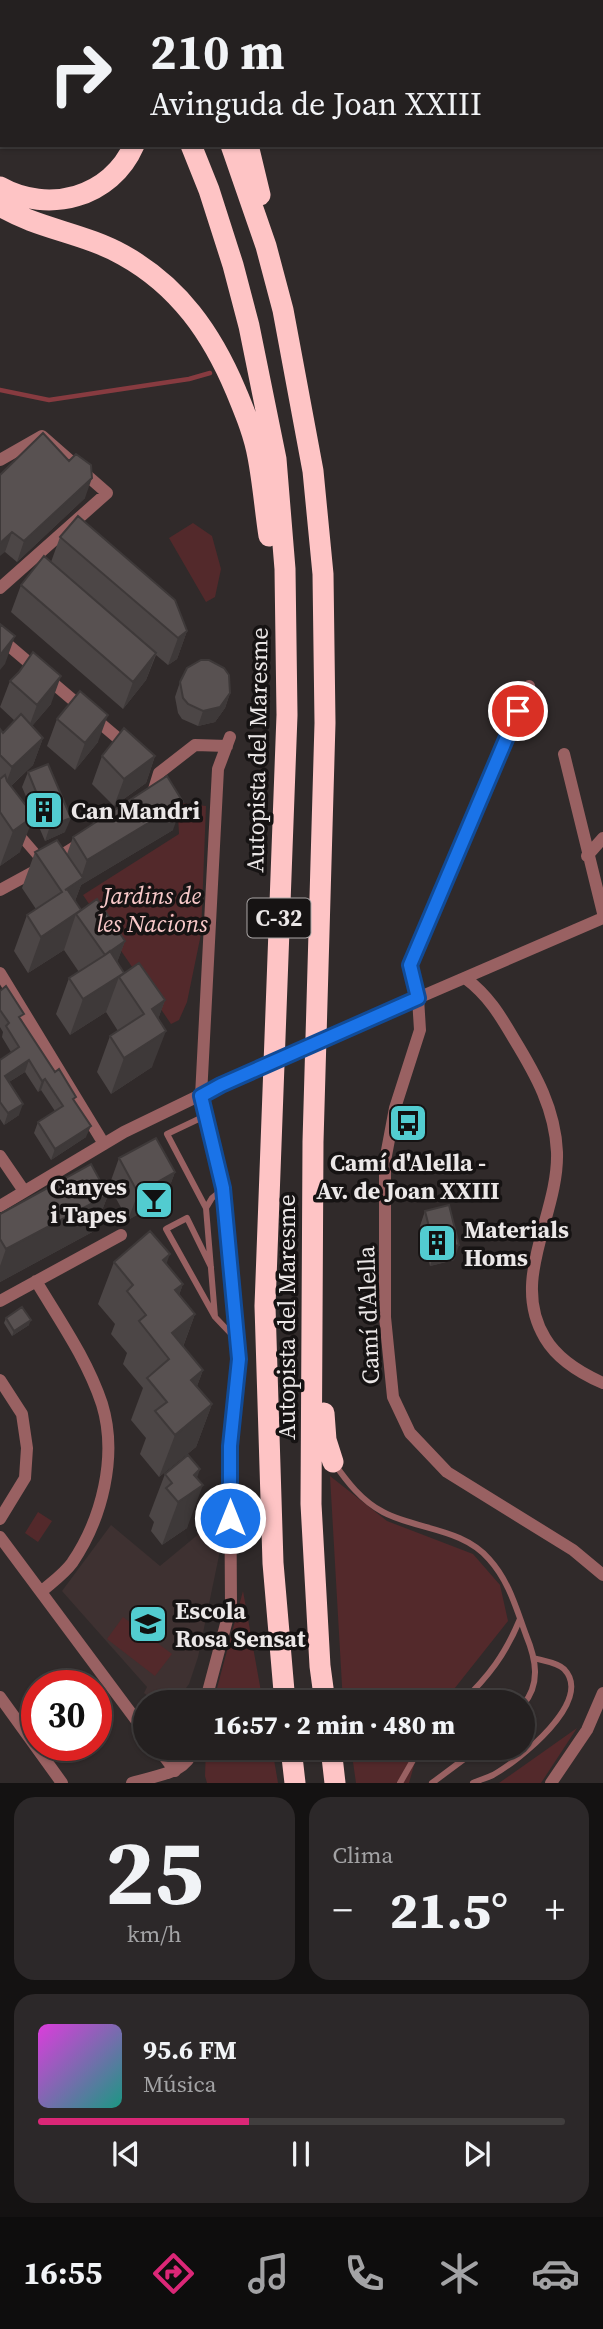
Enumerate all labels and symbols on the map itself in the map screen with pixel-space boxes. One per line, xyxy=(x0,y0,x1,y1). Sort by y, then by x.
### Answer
street label: Autopista del Maresme xyxy=(238,627,276,873)
pin xyxy=(488,681,548,741)
building icon: Can Mandri xyxy=(23,789,65,831)
place label: Can Mandri xyxy=(71,794,200,827)
park label: Jardins de les Nacions xyxy=(96,879,208,940)
road number: C-32 xyxy=(247,898,310,937)
bus stop icon: Camí d'Alella - Av. de Joan XXIII xyxy=(387,1102,429,1144)
place label: Camí d'Alella - Av. de Joan XXIII xyxy=(316,1146,500,1207)
place label: Canyes i Tapes xyxy=(50,1170,127,1231)
bar icon: Canyes i Tapes xyxy=(133,1179,175,1221)
street label: Autopista del Maresme xyxy=(270,1194,303,1440)
place label: Materials Homs xyxy=(464,1213,569,1274)
building icon: Materials Homs xyxy=(416,1222,458,1264)
street label: Camí d'Alella xyxy=(349,1244,387,1385)
position arrow xyxy=(193,1481,267,1555)
place label: Escola Rosa Sensat xyxy=(175,1594,306,1655)
school or university icon: Escola Rosa Sensat xyxy=(127,1603,169,1645)
speed limit sign: 30 xyxy=(21,1670,112,1761)

